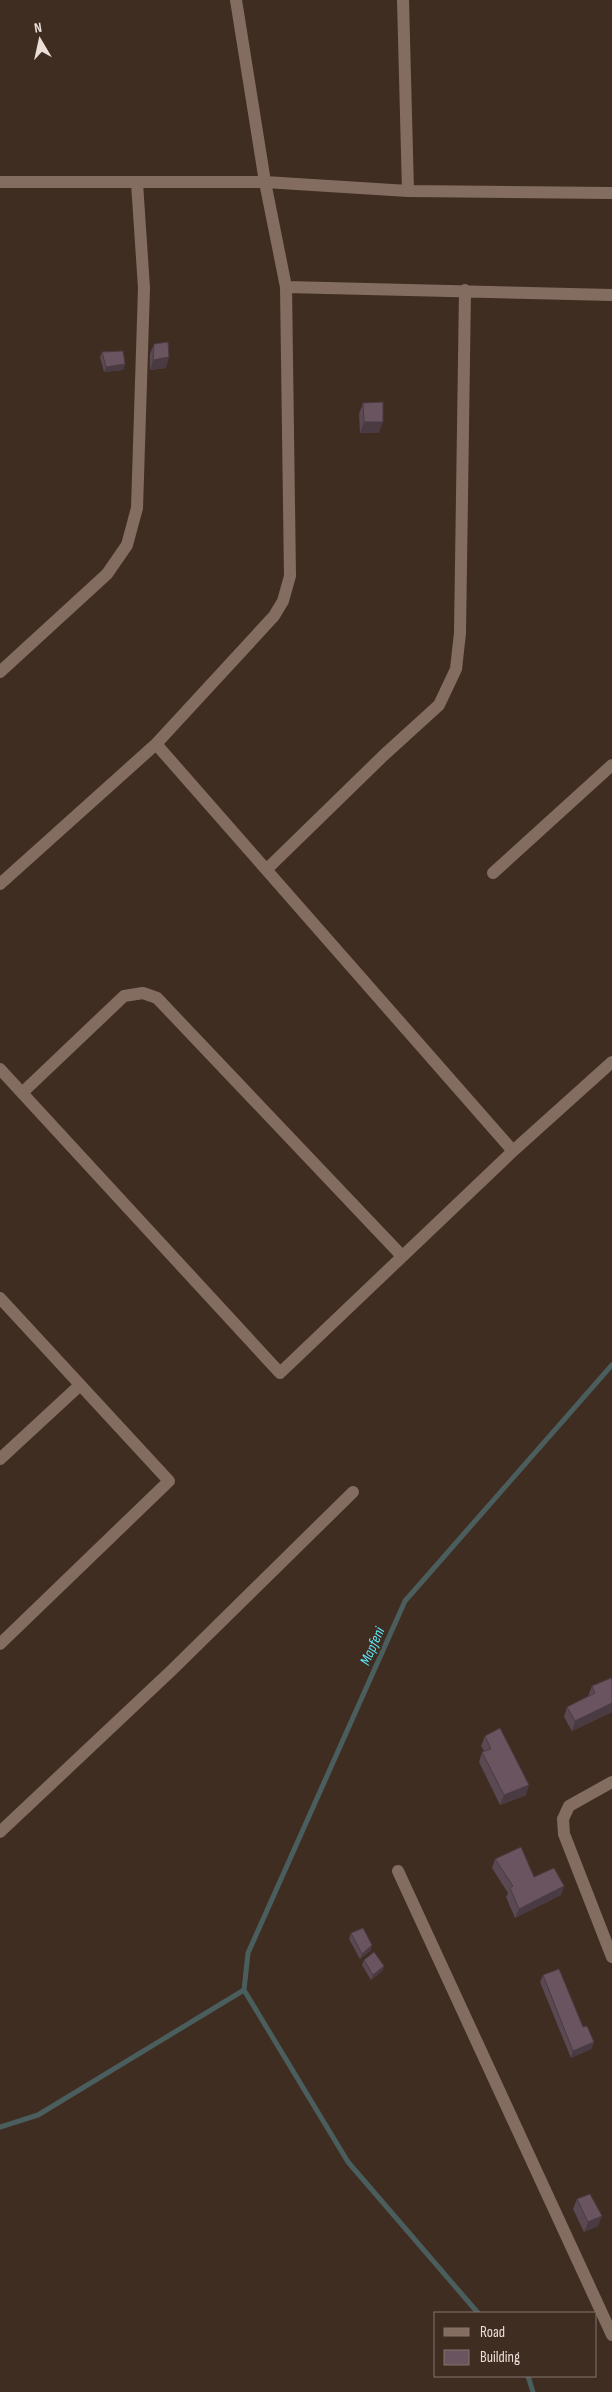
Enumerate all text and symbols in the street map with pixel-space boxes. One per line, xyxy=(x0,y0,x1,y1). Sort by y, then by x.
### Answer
north arrow xyxy=(15,15,65,65)
text: N xyxy=(33,19,43,37)
water label: Mapfeni xyxy=(356,1623,390,1668)
legend xyxy=(434,2312,597,2377)
text: Road xyxy=(480,2323,505,2342)
text: Building xyxy=(480,2348,520,2367)

